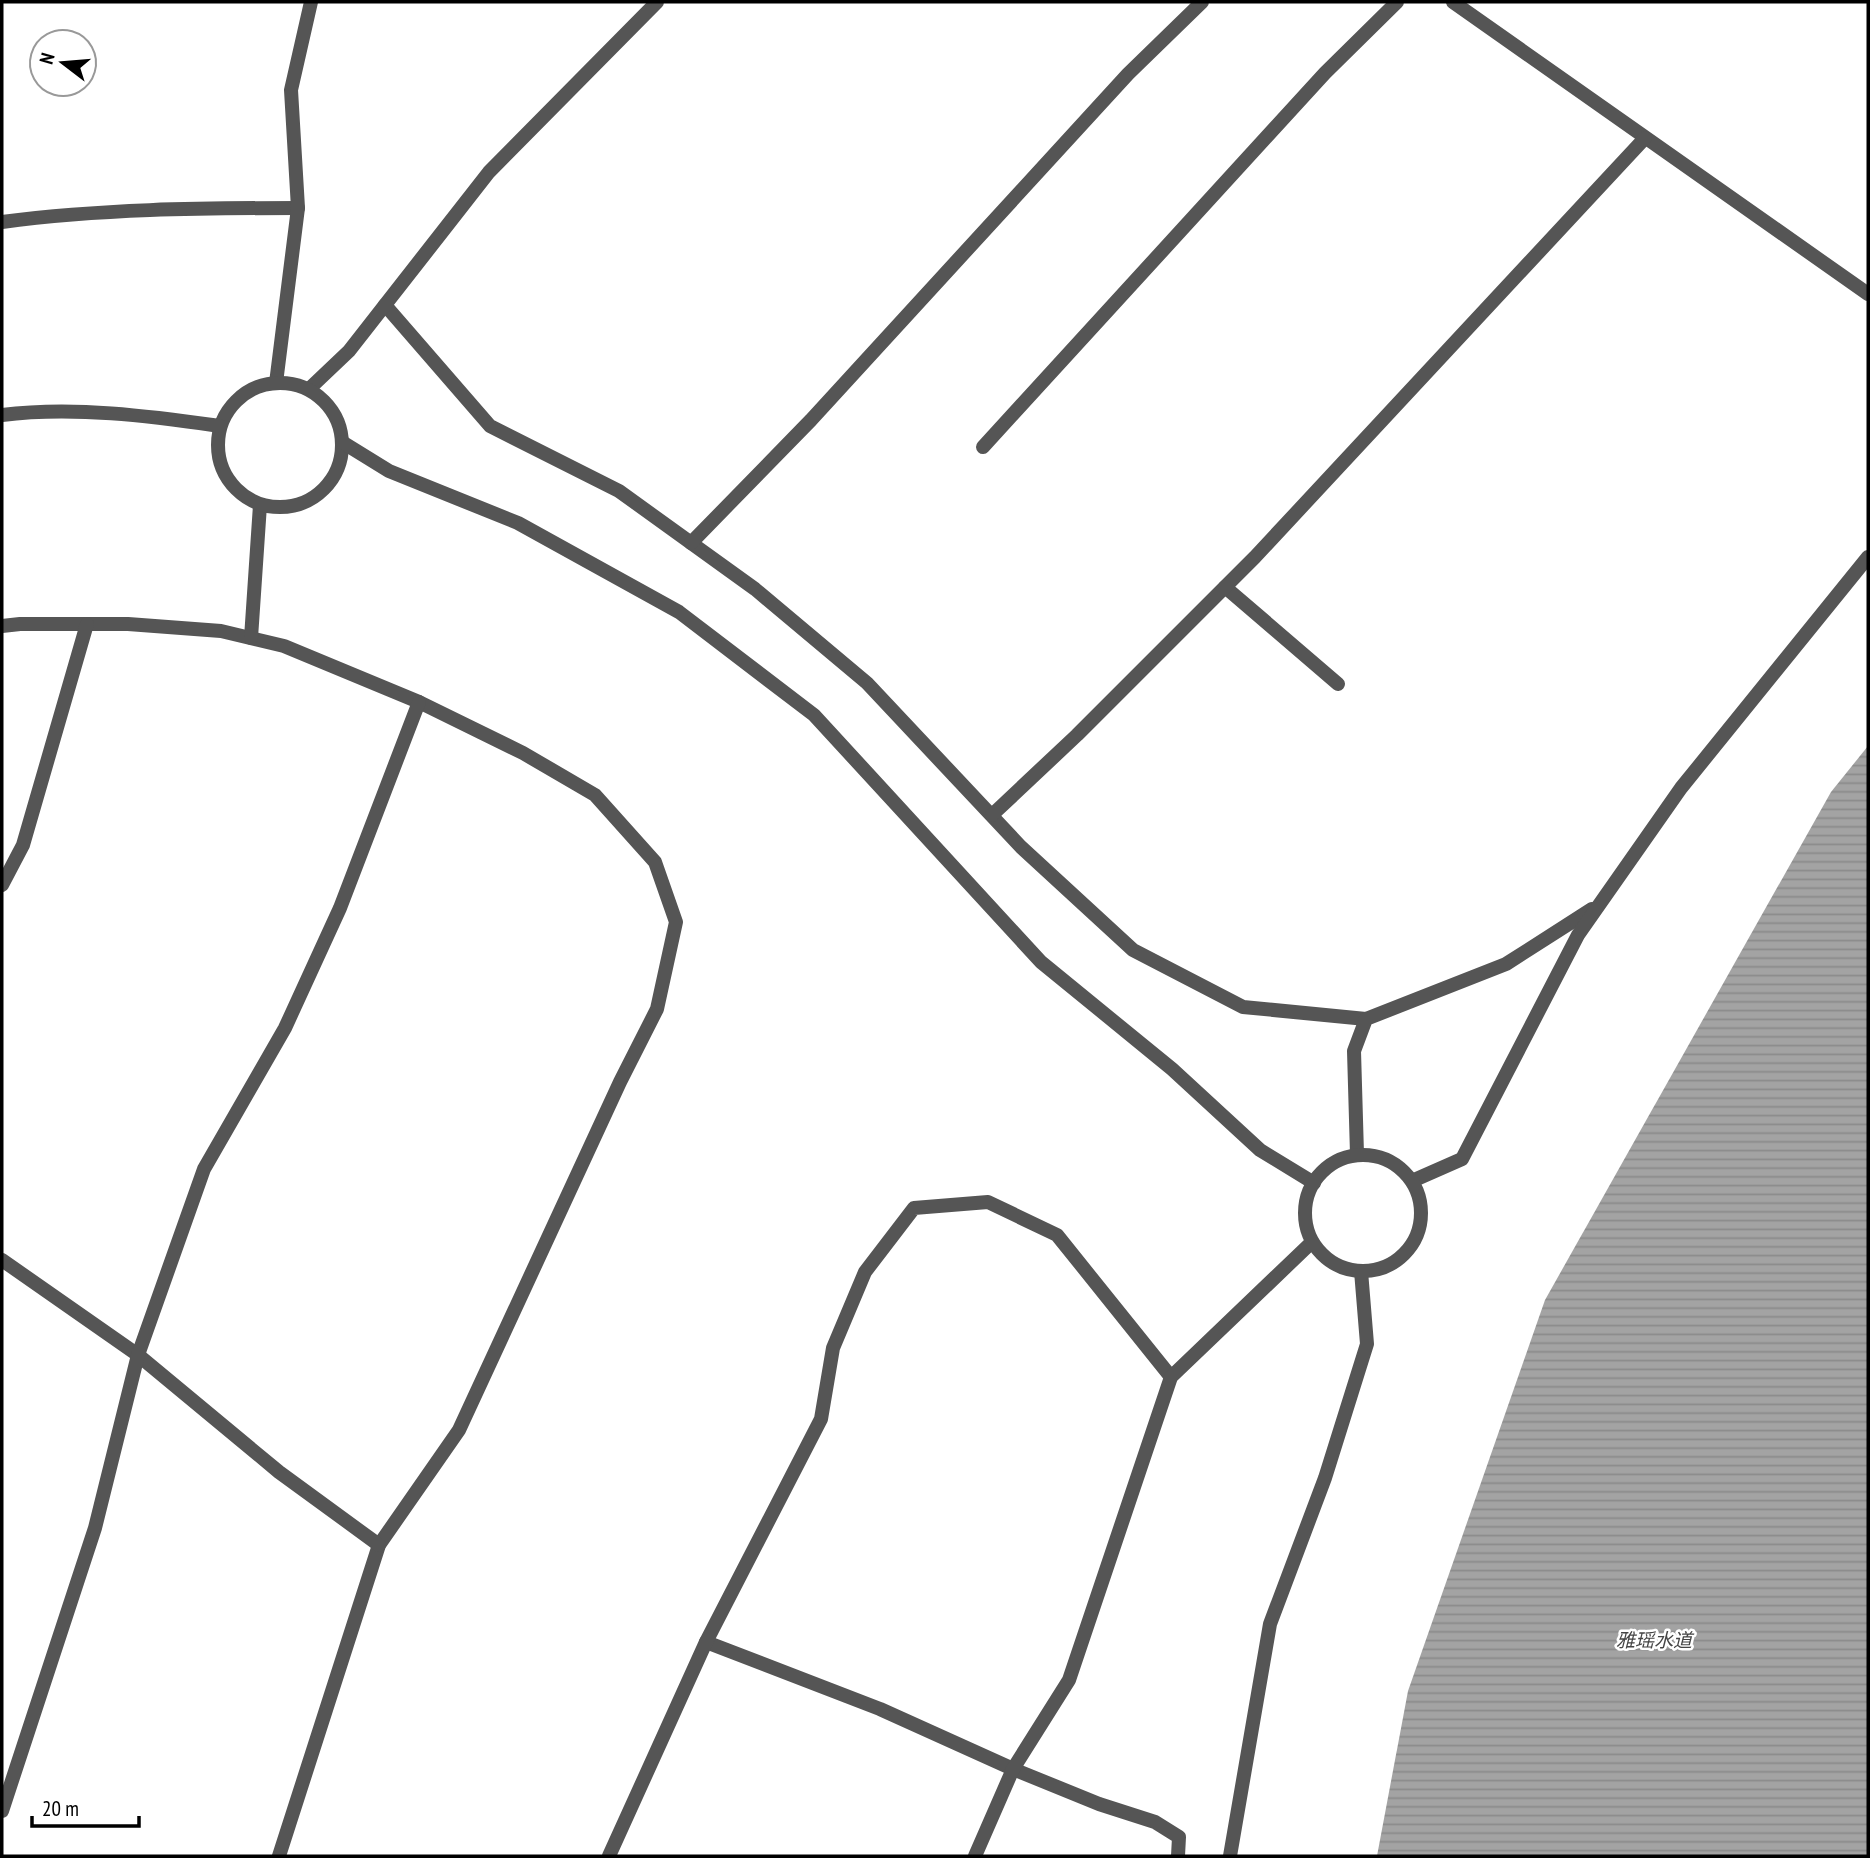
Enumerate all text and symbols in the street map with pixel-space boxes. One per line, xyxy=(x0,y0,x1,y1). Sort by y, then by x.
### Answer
north arrow xyxy=(28,28,98,98)
text: N xyxy=(34,50,60,67)
water label: 雅瑶水道 xyxy=(1616,1628,1695,1652)
scale bar xyxy=(32,1784,138,1828)
text: 20 m xyxy=(42,1795,79,1822)

